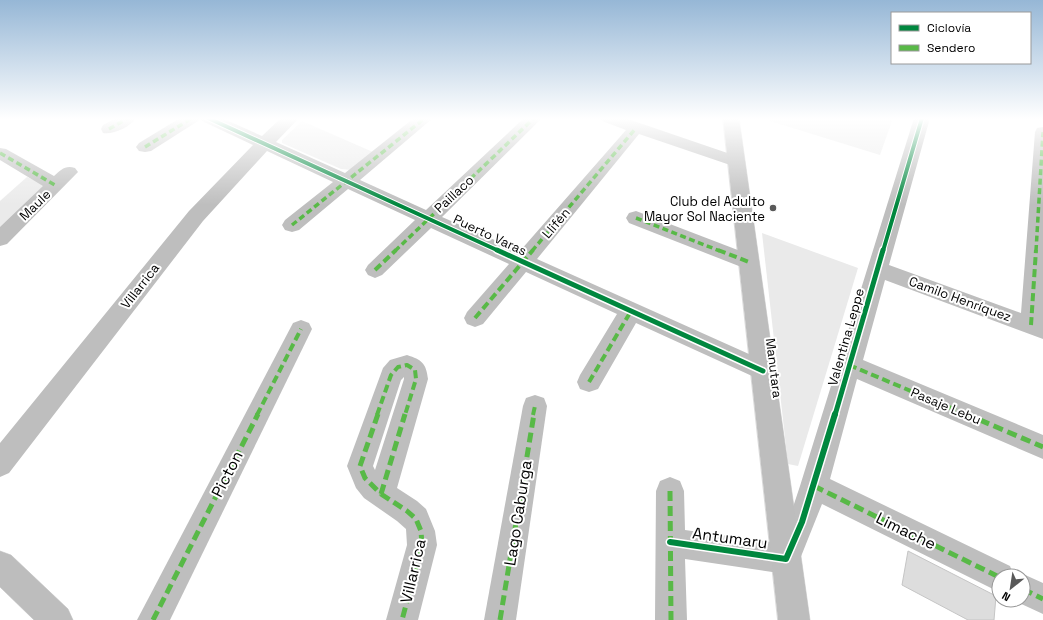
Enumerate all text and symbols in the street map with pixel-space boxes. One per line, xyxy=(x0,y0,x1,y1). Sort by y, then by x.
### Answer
legend xyxy=(891,12,1031,64)
text: Ciclovía xyxy=(927,20,971,36)
text: Sendero xyxy=(927,40,975,56)
street label: Paillaco xyxy=(431,171,477,217)
street label: Maule xyxy=(16,186,54,224)
place label: Club del Adulto Mayor Sol Naciente xyxy=(644,193,765,225)
marker: Club del Adulto Mayor Sol Naciente xyxy=(768,203,778,213)
street label: Llifén xyxy=(538,204,574,242)
street label: Puerto Varas xyxy=(450,211,530,260)
street label: Villarrica xyxy=(117,259,163,312)
street label: Camilo Henríquez xyxy=(907,273,1014,325)
street label: Valentina Leppe xyxy=(824,286,868,388)
street label: Manutara xyxy=(762,337,786,399)
street label: Pasaje Lebu xyxy=(908,384,984,428)
street label: Picton xyxy=(206,447,248,501)
street label: Lago Caburga xyxy=(499,459,537,567)
street label: Limache xyxy=(873,507,939,555)
street label: Antumaru xyxy=(691,522,769,554)
street label: Villarrica xyxy=(395,537,431,605)
north arrow xyxy=(991,568,1031,608)
text: N xyxy=(999,589,1013,605)

